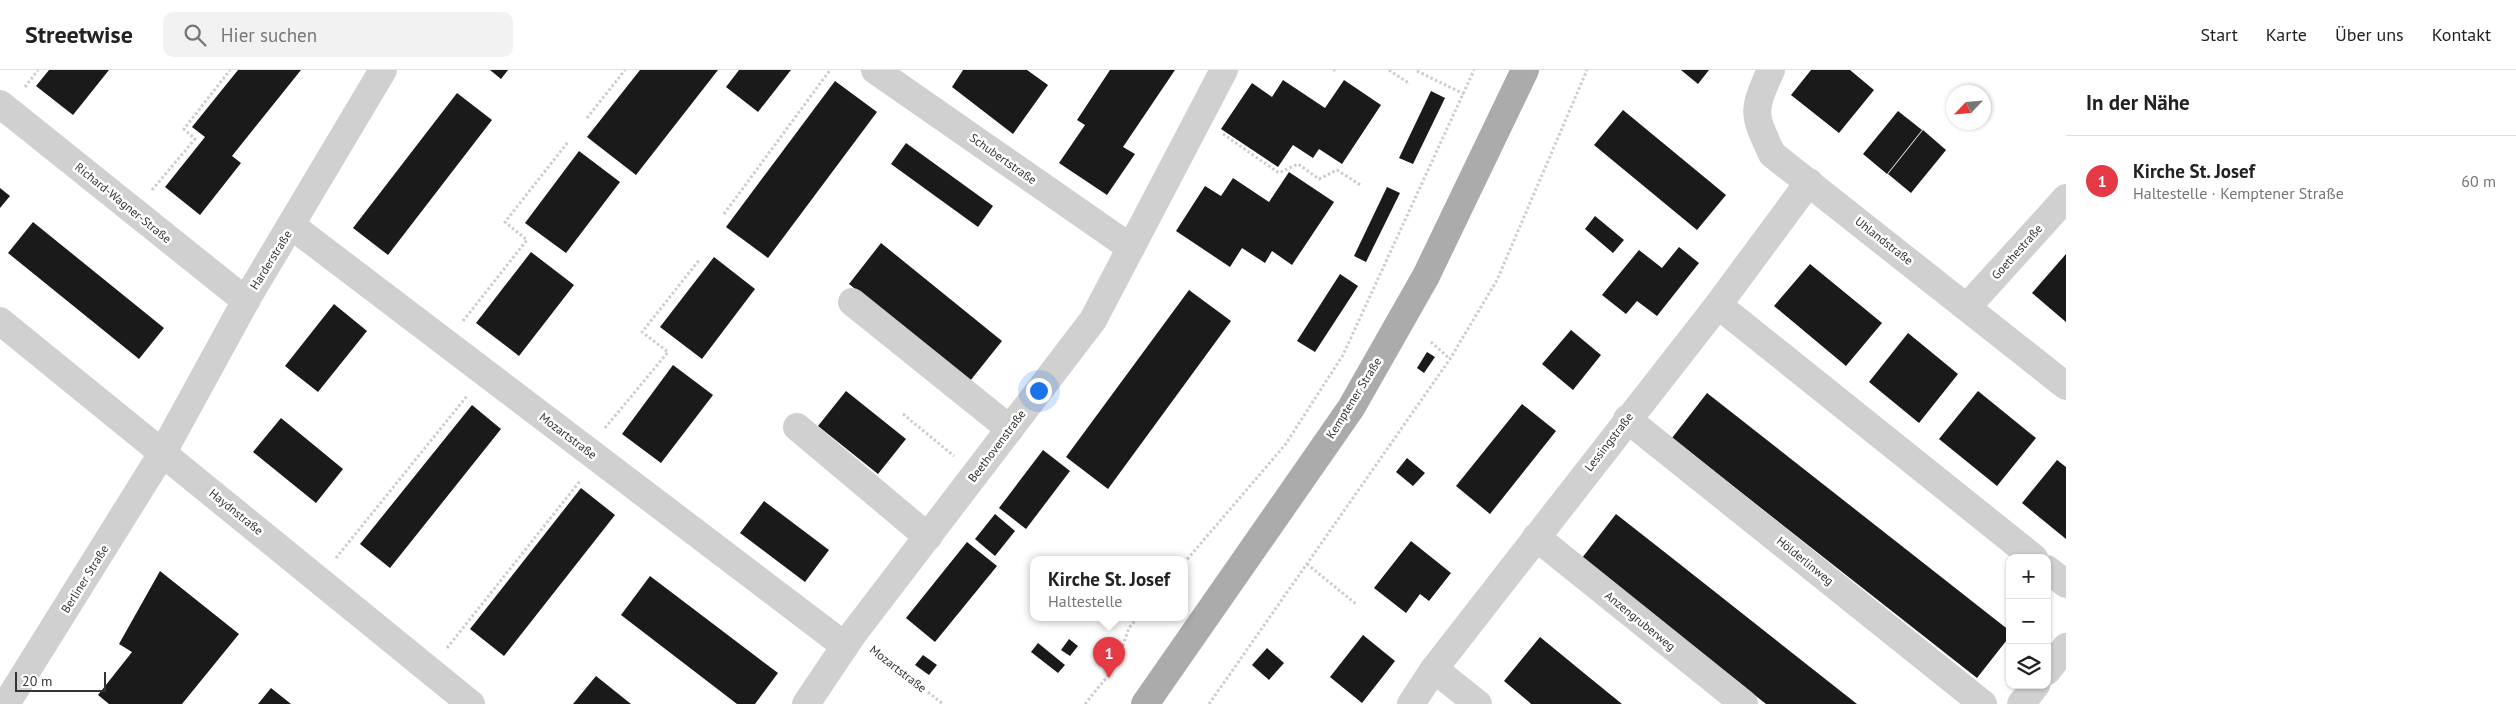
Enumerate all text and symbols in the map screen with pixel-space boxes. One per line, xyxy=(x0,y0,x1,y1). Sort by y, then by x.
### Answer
search box xyxy=(163,12,513,57)
text: Streetwise xyxy=(25,19,133,50)
icon: search xyxy=(181,21,209,49)
text: Hier suchen xyxy=(221,23,317,47)
text: Start xyxy=(2200,23,2238,46)
text: Karte xyxy=(2266,23,2307,46)
text: Über uns xyxy=(2335,23,2404,46)
text: Kontakt xyxy=(2432,23,2491,46)
north arrow xyxy=(1946,85,1991,130)
text: In der Nähe xyxy=(2086,89,2190,116)
street label: Schubertstraße xyxy=(967,130,1040,187)
street label: Richard-Wagner-Straße xyxy=(72,159,175,246)
text: Kirche St. Josef xyxy=(2133,159,2255,183)
text: 1 xyxy=(2097,171,2107,191)
text: 60 m xyxy=(2461,171,2496,191)
text: Haltestelle · Kemptener Straße xyxy=(2133,183,2344,203)
street label: Uhlandstraße xyxy=(1852,213,1916,268)
street label: Goethestraße xyxy=(1988,221,2045,282)
street label: Harderstraße xyxy=(246,227,295,292)
street label: Kemptener Straße xyxy=(1323,354,1385,441)
your location xyxy=(1026,378,1052,404)
street label: Beethovenstraße xyxy=(965,407,1029,485)
street label: Mozartstraße xyxy=(537,409,600,462)
street label: Lessingstraße xyxy=(1581,409,1636,474)
street label: Haydnstraße xyxy=(206,485,266,538)
street label: Hölderlinweg xyxy=(1774,533,1837,588)
street label: Berliner Straße xyxy=(58,542,111,616)
map controls xyxy=(2006,554,2051,689)
button: + xyxy=(2006,554,2051,599)
popup xyxy=(1030,556,1188,621)
text: Kirche St. Josef xyxy=(1048,567,1170,591)
street label: Anzengruberweg xyxy=(1602,588,1679,654)
text: Haltestelle xyxy=(1048,591,1122,611)
button: − xyxy=(2006,599,2051,644)
pin: 1 xyxy=(1093,637,1125,678)
street label: Mozartstraße xyxy=(867,642,930,695)
button: layers xyxy=(2006,644,2051,689)
scale bar xyxy=(15,669,106,692)
text: 20 m xyxy=(22,672,52,690)

